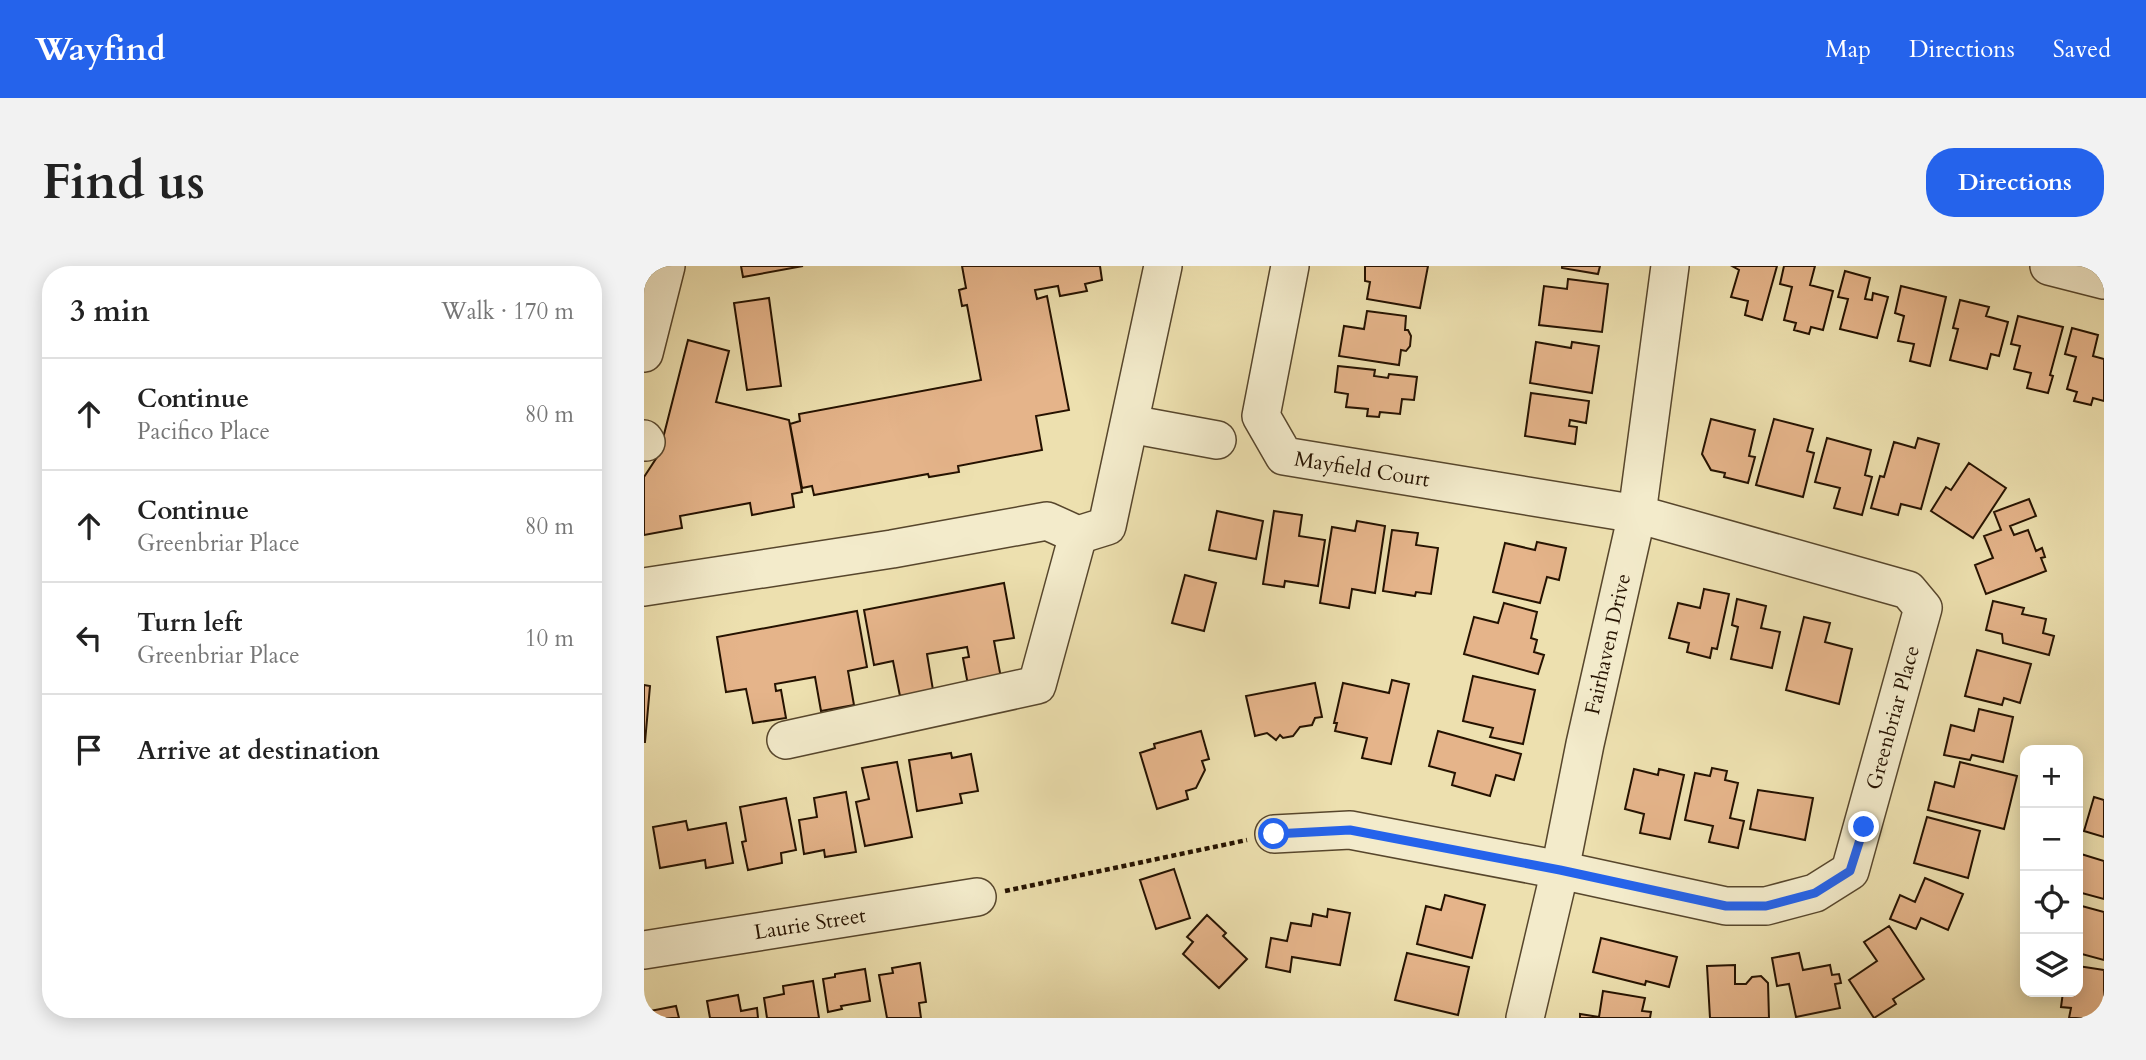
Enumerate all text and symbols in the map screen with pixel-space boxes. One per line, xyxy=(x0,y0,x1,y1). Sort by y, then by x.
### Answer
text: Wayfind xyxy=(35,27,166,72)
text: Map xyxy=(1825,33,1871,66)
text: Directions xyxy=(1909,33,2015,66)
text: Saved xyxy=(2053,33,2111,66)
button: Directions xyxy=(1926,148,2104,217)
text: Find us xyxy=(42,149,205,216)
text: 3 min xyxy=(70,291,150,332)
text: Walk · 170 m xyxy=(441,296,574,327)
text: Continue xyxy=(137,381,249,416)
icon: ahead xyxy=(70,395,108,433)
text: 80 m xyxy=(525,399,574,430)
text: Pacifico Place xyxy=(137,416,270,447)
street label: Mayfield Court xyxy=(1292,444,1432,495)
text: Continue xyxy=(137,493,249,528)
icon: ahead xyxy=(70,507,108,545)
text: 80 m xyxy=(525,511,574,542)
text: Greenbriar Place xyxy=(137,528,300,559)
street label: Fairhaven Drive xyxy=(1578,571,1638,717)
text: Turn left xyxy=(137,605,242,640)
icon: left xyxy=(70,619,108,657)
text: 10 m xyxy=(525,623,574,654)
text: Greenbriar Place xyxy=(137,640,300,671)
street label: Greenbriar Place xyxy=(1859,642,1927,793)
icon: arrive xyxy=(70,731,108,769)
text: Arrive at destination xyxy=(137,733,380,768)
map controls xyxy=(2020,745,2083,997)
button: + xyxy=(2020,745,2083,808)
button: − xyxy=(2020,808,2083,871)
route end xyxy=(1848,811,1879,842)
route start xyxy=(1258,818,1289,849)
button: locate xyxy=(2020,871,2083,934)
street label: Laurie Street xyxy=(752,901,868,947)
button: layers xyxy=(2020,934,2083,997)

